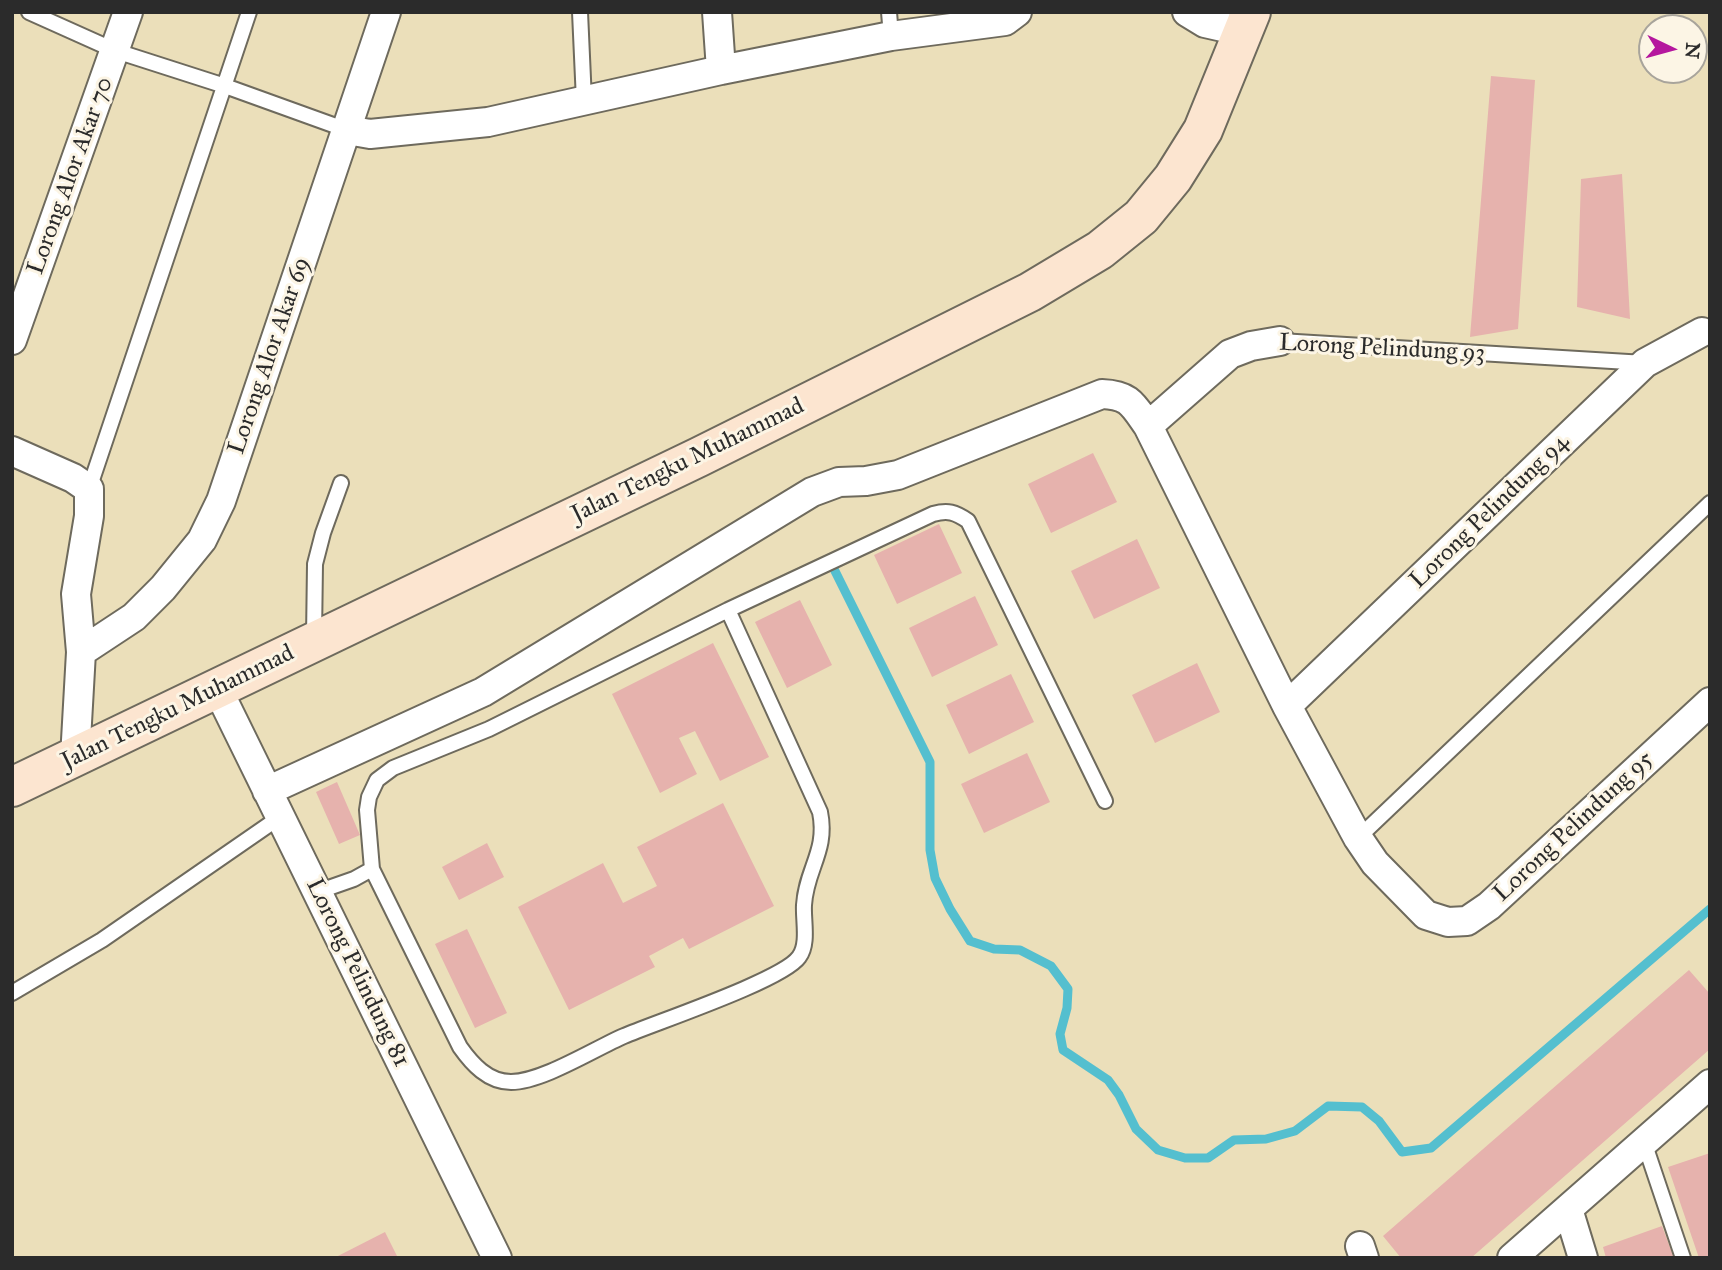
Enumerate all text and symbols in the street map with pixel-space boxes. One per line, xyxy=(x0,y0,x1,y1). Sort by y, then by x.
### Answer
north arrow xyxy=(1638,14,1708,84)
text: N xyxy=(1680,42,1705,60)
street label: Lorong Alor Akar 70 xyxy=(22,73,120,279)
street label: Lorong Alor Akar 69 xyxy=(223,254,317,458)
street label: Lorong Pelindung 93 xyxy=(1278,329,1486,369)
street label: Jalan Tengku Muhammad xyxy=(567,392,809,530)
street label: Lorong Pelindung 94 xyxy=(1404,429,1576,595)
street label: Jalan Tengku Muhammad xyxy=(57,639,299,777)
street label: Lorong Pelindung 95 xyxy=(1488,746,1660,908)
street label: Lorong Pelindung 81 xyxy=(299,874,415,1072)

